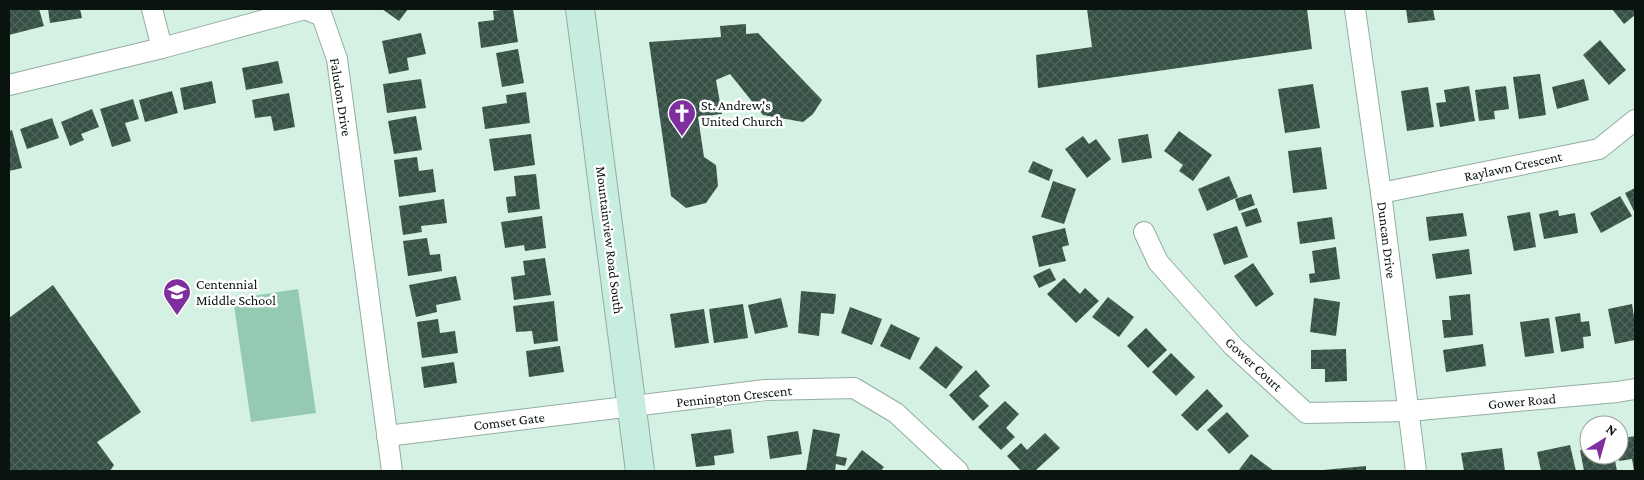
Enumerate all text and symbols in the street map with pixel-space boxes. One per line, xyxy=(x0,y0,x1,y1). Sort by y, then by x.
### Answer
street label: Faludon Drive xyxy=(327,57,355,137)
place label: St. Andrew's United Church xyxy=(701,97,784,129)
church icon: St. Andrew's United Church xyxy=(667,98,697,137)
street label: Raylawn Crescent xyxy=(1463,148,1564,184)
street label: Mountainview Road South xyxy=(593,165,627,315)
street label: Duncan Drive xyxy=(1374,201,1400,279)
place label: Centennial Middle School xyxy=(196,276,276,308)
school or university icon: Centennial Middle School xyxy=(162,277,192,316)
street label: Gower Court xyxy=(1222,334,1286,395)
street label: Pennington Crescent xyxy=(675,382,793,410)
street label: Gower Road xyxy=(1487,390,1557,412)
street label: Comset Gate xyxy=(473,409,545,433)
north arrow xyxy=(1579,415,1629,465)
text: N xyxy=(1603,420,1621,439)

